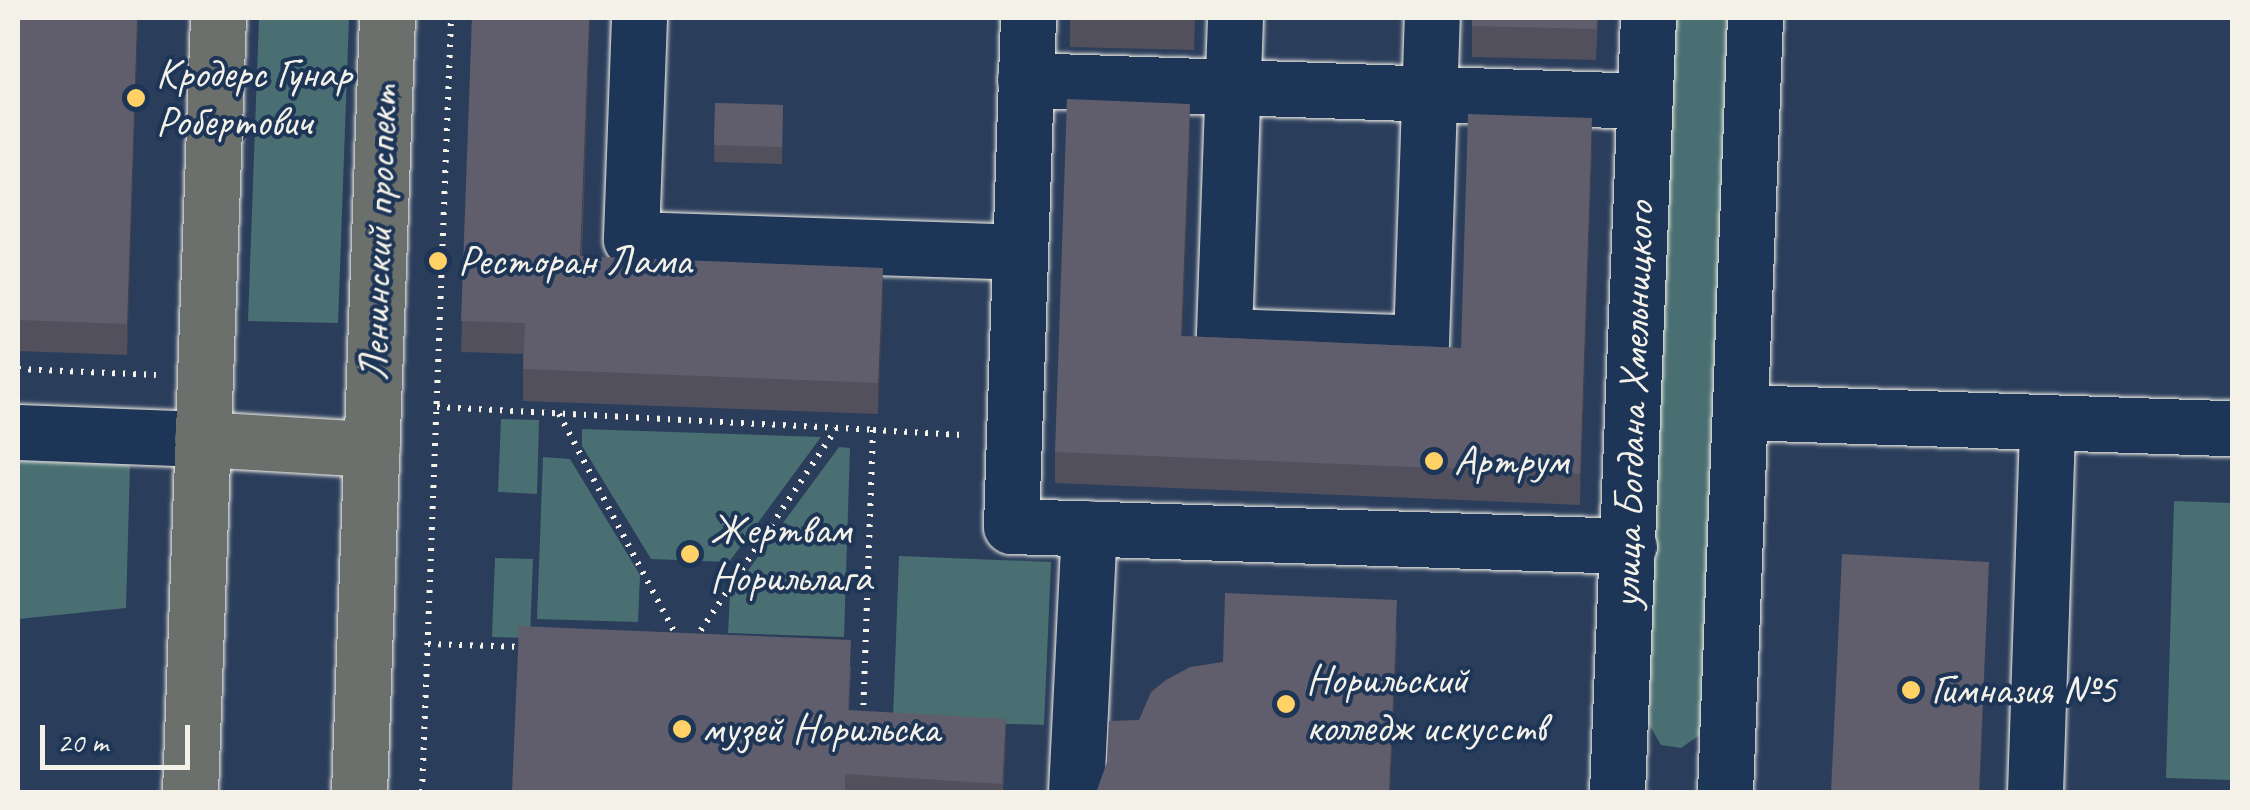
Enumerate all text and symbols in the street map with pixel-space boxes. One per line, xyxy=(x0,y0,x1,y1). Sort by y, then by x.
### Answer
place label: Кродерс Гунар Робертович xyxy=(156,49,350,148)
street label: Ленинский проспект xyxy=(349,84,409,382)
marker: Кродерс Гунар Робертович xyxy=(125,87,147,109)
street label: улица Богдана Хмельницкого xyxy=(1601,202,1665,608)
place label: Ресторан Лама xyxy=(458,236,689,286)
marker: Ресторан Лама xyxy=(427,250,449,272)
place label: Артрум xyxy=(1454,436,1569,486)
marker: Артрум xyxy=(1423,450,1445,472)
place label: Жертвам Норильлага xyxy=(710,505,871,604)
marker: Жертвам Норильлага xyxy=(679,543,701,565)
place label: Норильский колледж искусств xyxy=(1306,655,1551,754)
place label: Гимназия №5 xyxy=(1931,665,2116,715)
marker: Гимназия №5 xyxy=(1900,679,1922,701)
marker: Норильский колледж искусств xyxy=(1275,693,1297,715)
place label: музей Норильска xyxy=(702,704,939,754)
scale bar xyxy=(45,705,195,767)
marker: музей Норильска xyxy=(671,718,693,740)
text: 20 m xyxy=(57,723,108,761)

